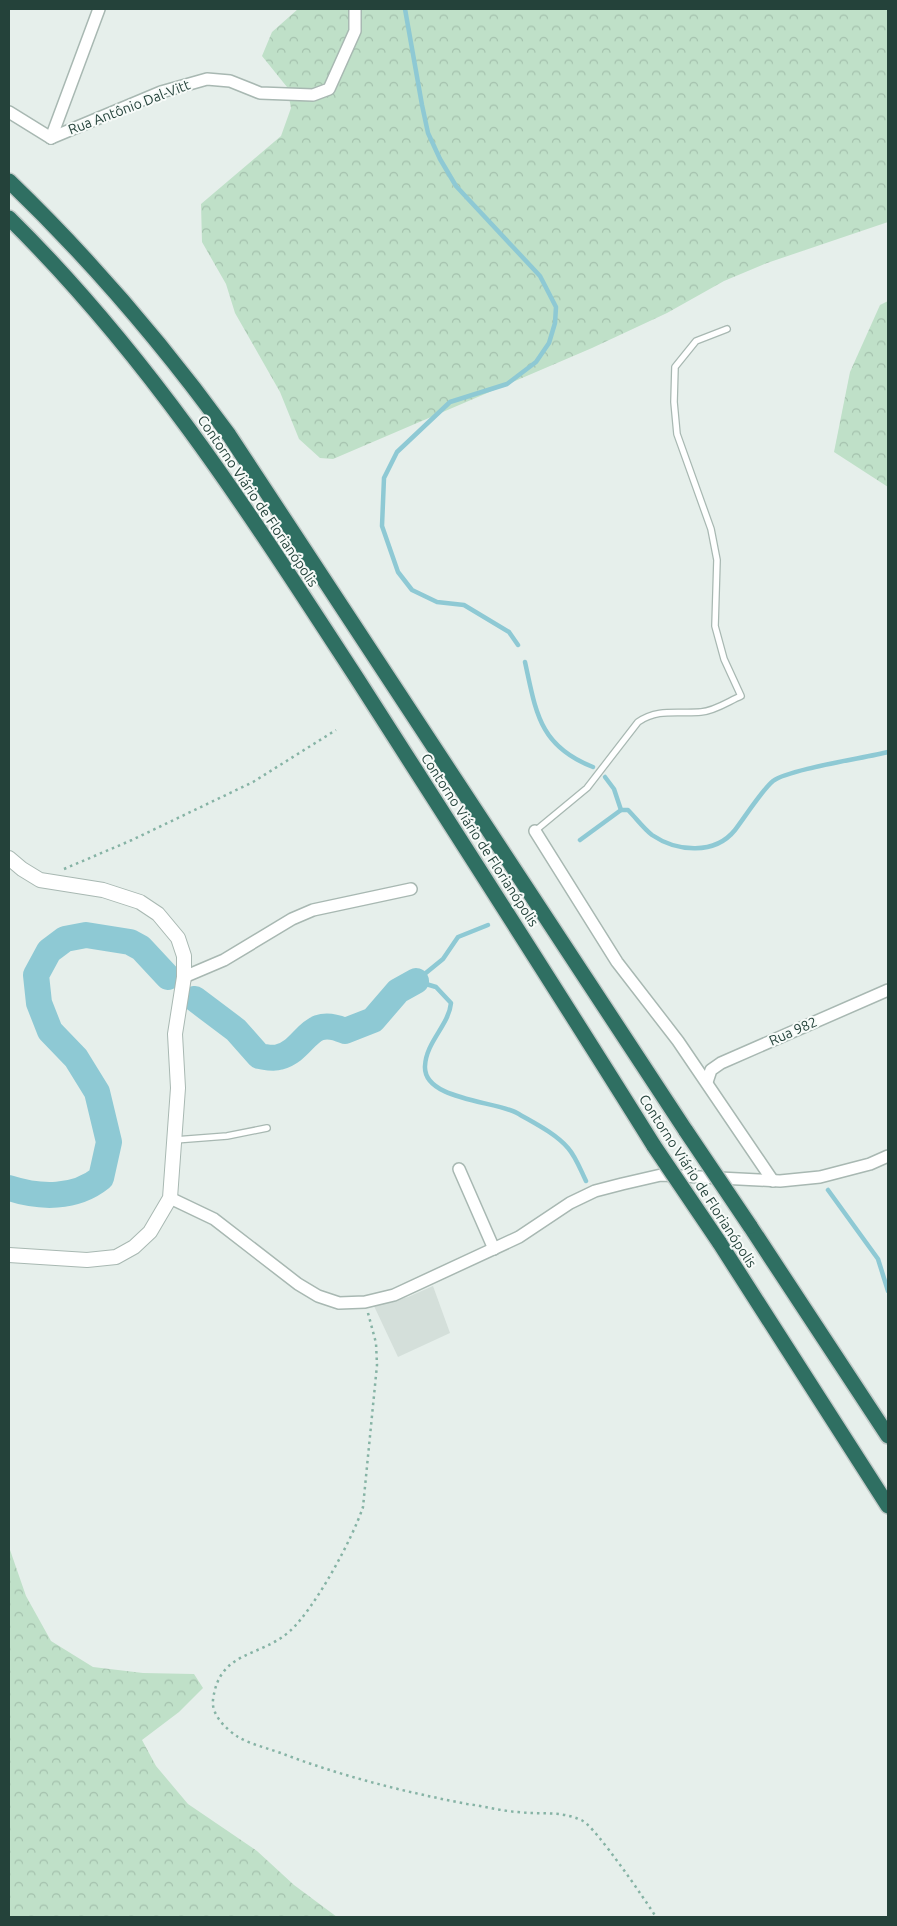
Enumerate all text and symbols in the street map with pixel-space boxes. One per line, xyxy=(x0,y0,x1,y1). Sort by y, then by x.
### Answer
street label: Rua Antônio Dal-Vitt xyxy=(66,76,193,138)
street label: Contorno Viário de Florianópolis xyxy=(195,412,321,590)
street label: Contorno Viário de Florianópolis xyxy=(418,750,542,930)
street label: Rua 982 xyxy=(767,1013,819,1049)
street label: Contorno Viário de Florianópolis xyxy=(636,1091,760,1271)

